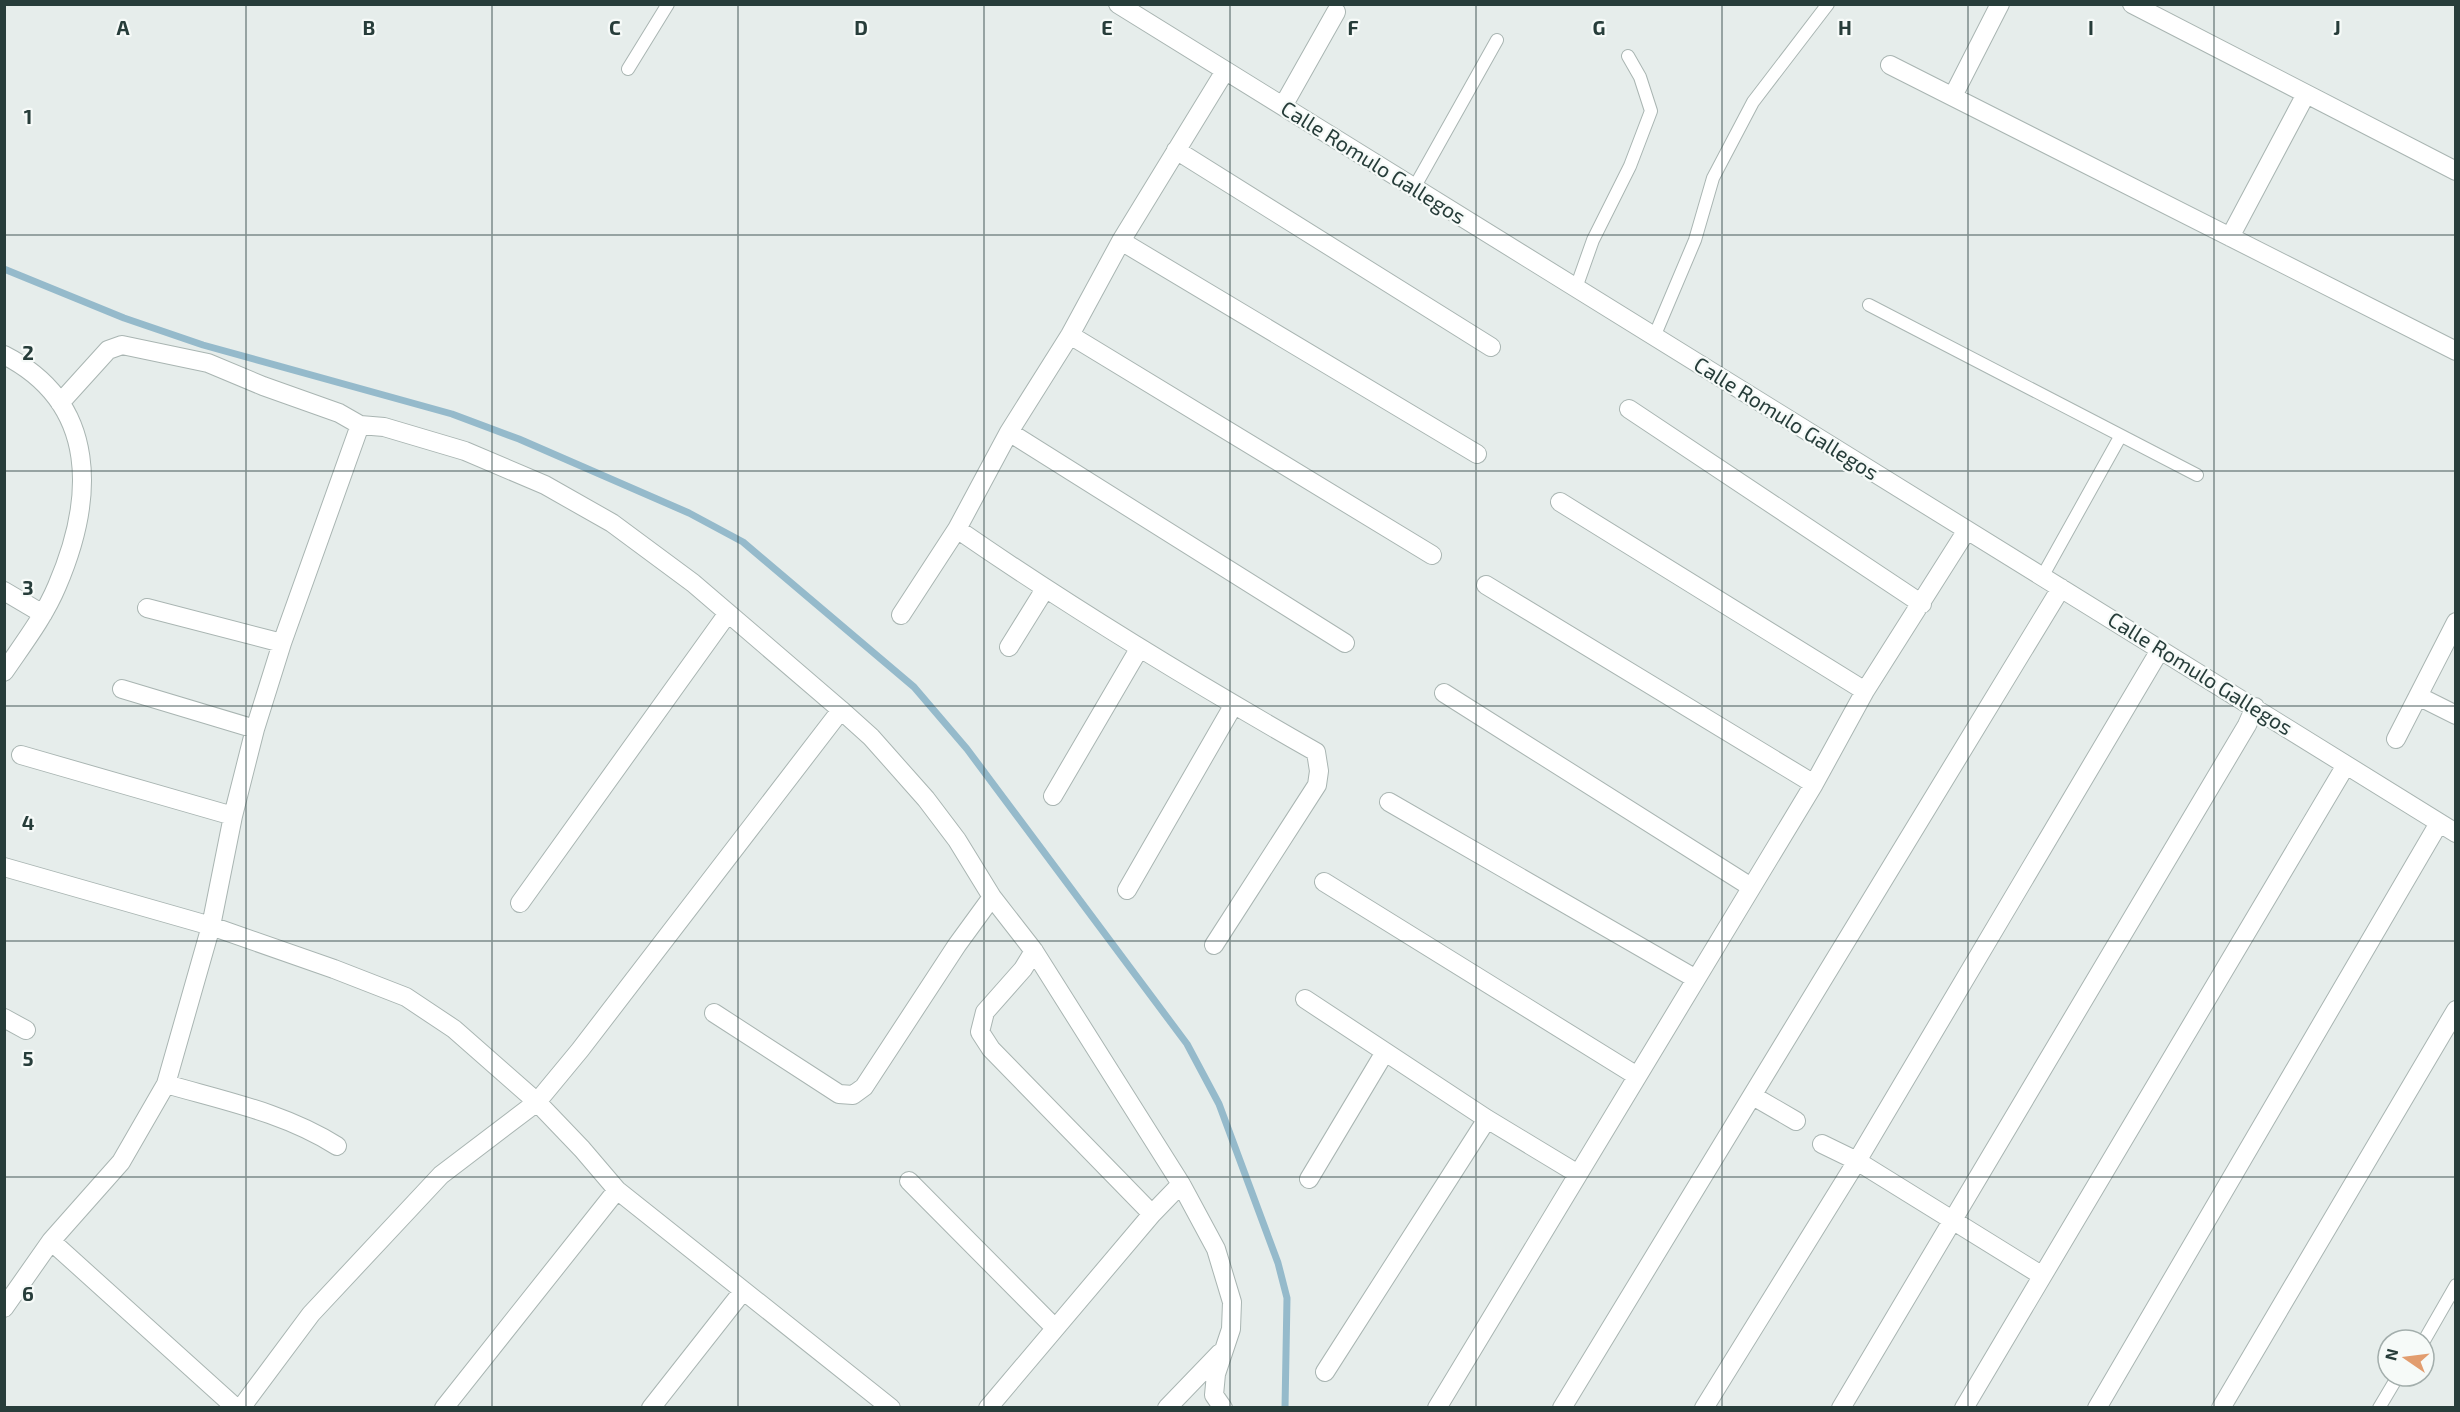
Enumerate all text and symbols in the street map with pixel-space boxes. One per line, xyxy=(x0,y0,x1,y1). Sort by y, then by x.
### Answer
text: A xyxy=(116,15,130,39)
text: B xyxy=(363,15,375,39)
text: C xyxy=(609,15,621,39)
text: D xyxy=(854,15,868,39)
text: E xyxy=(1101,15,1113,39)
text: F xyxy=(1347,15,1359,39)
text: G xyxy=(1593,15,1605,39)
text: H xyxy=(1838,15,1852,39)
text: I xyxy=(2088,15,2094,39)
text: J xyxy=(2333,15,2341,39)
street label: Calle Romulo Gallegos xyxy=(1277,95,1471,229)
text: 1 xyxy=(24,104,32,128)
text: 2 xyxy=(22,340,34,364)
street label: Calle Romulo Gallegos xyxy=(1690,351,1884,485)
text: 3 xyxy=(22,575,34,599)
street label: Calle Romulo Gallegos xyxy=(2104,606,2298,740)
text: 4 xyxy=(22,810,35,834)
text: 5 xyxy=(22,1046,34,1070)
text: 6 xyxy=(22,1281,34,1305)
north arrow xyxy=(2376,1328,2436,1388)
text: N xyxy=(2380,1346,2402,1362)

